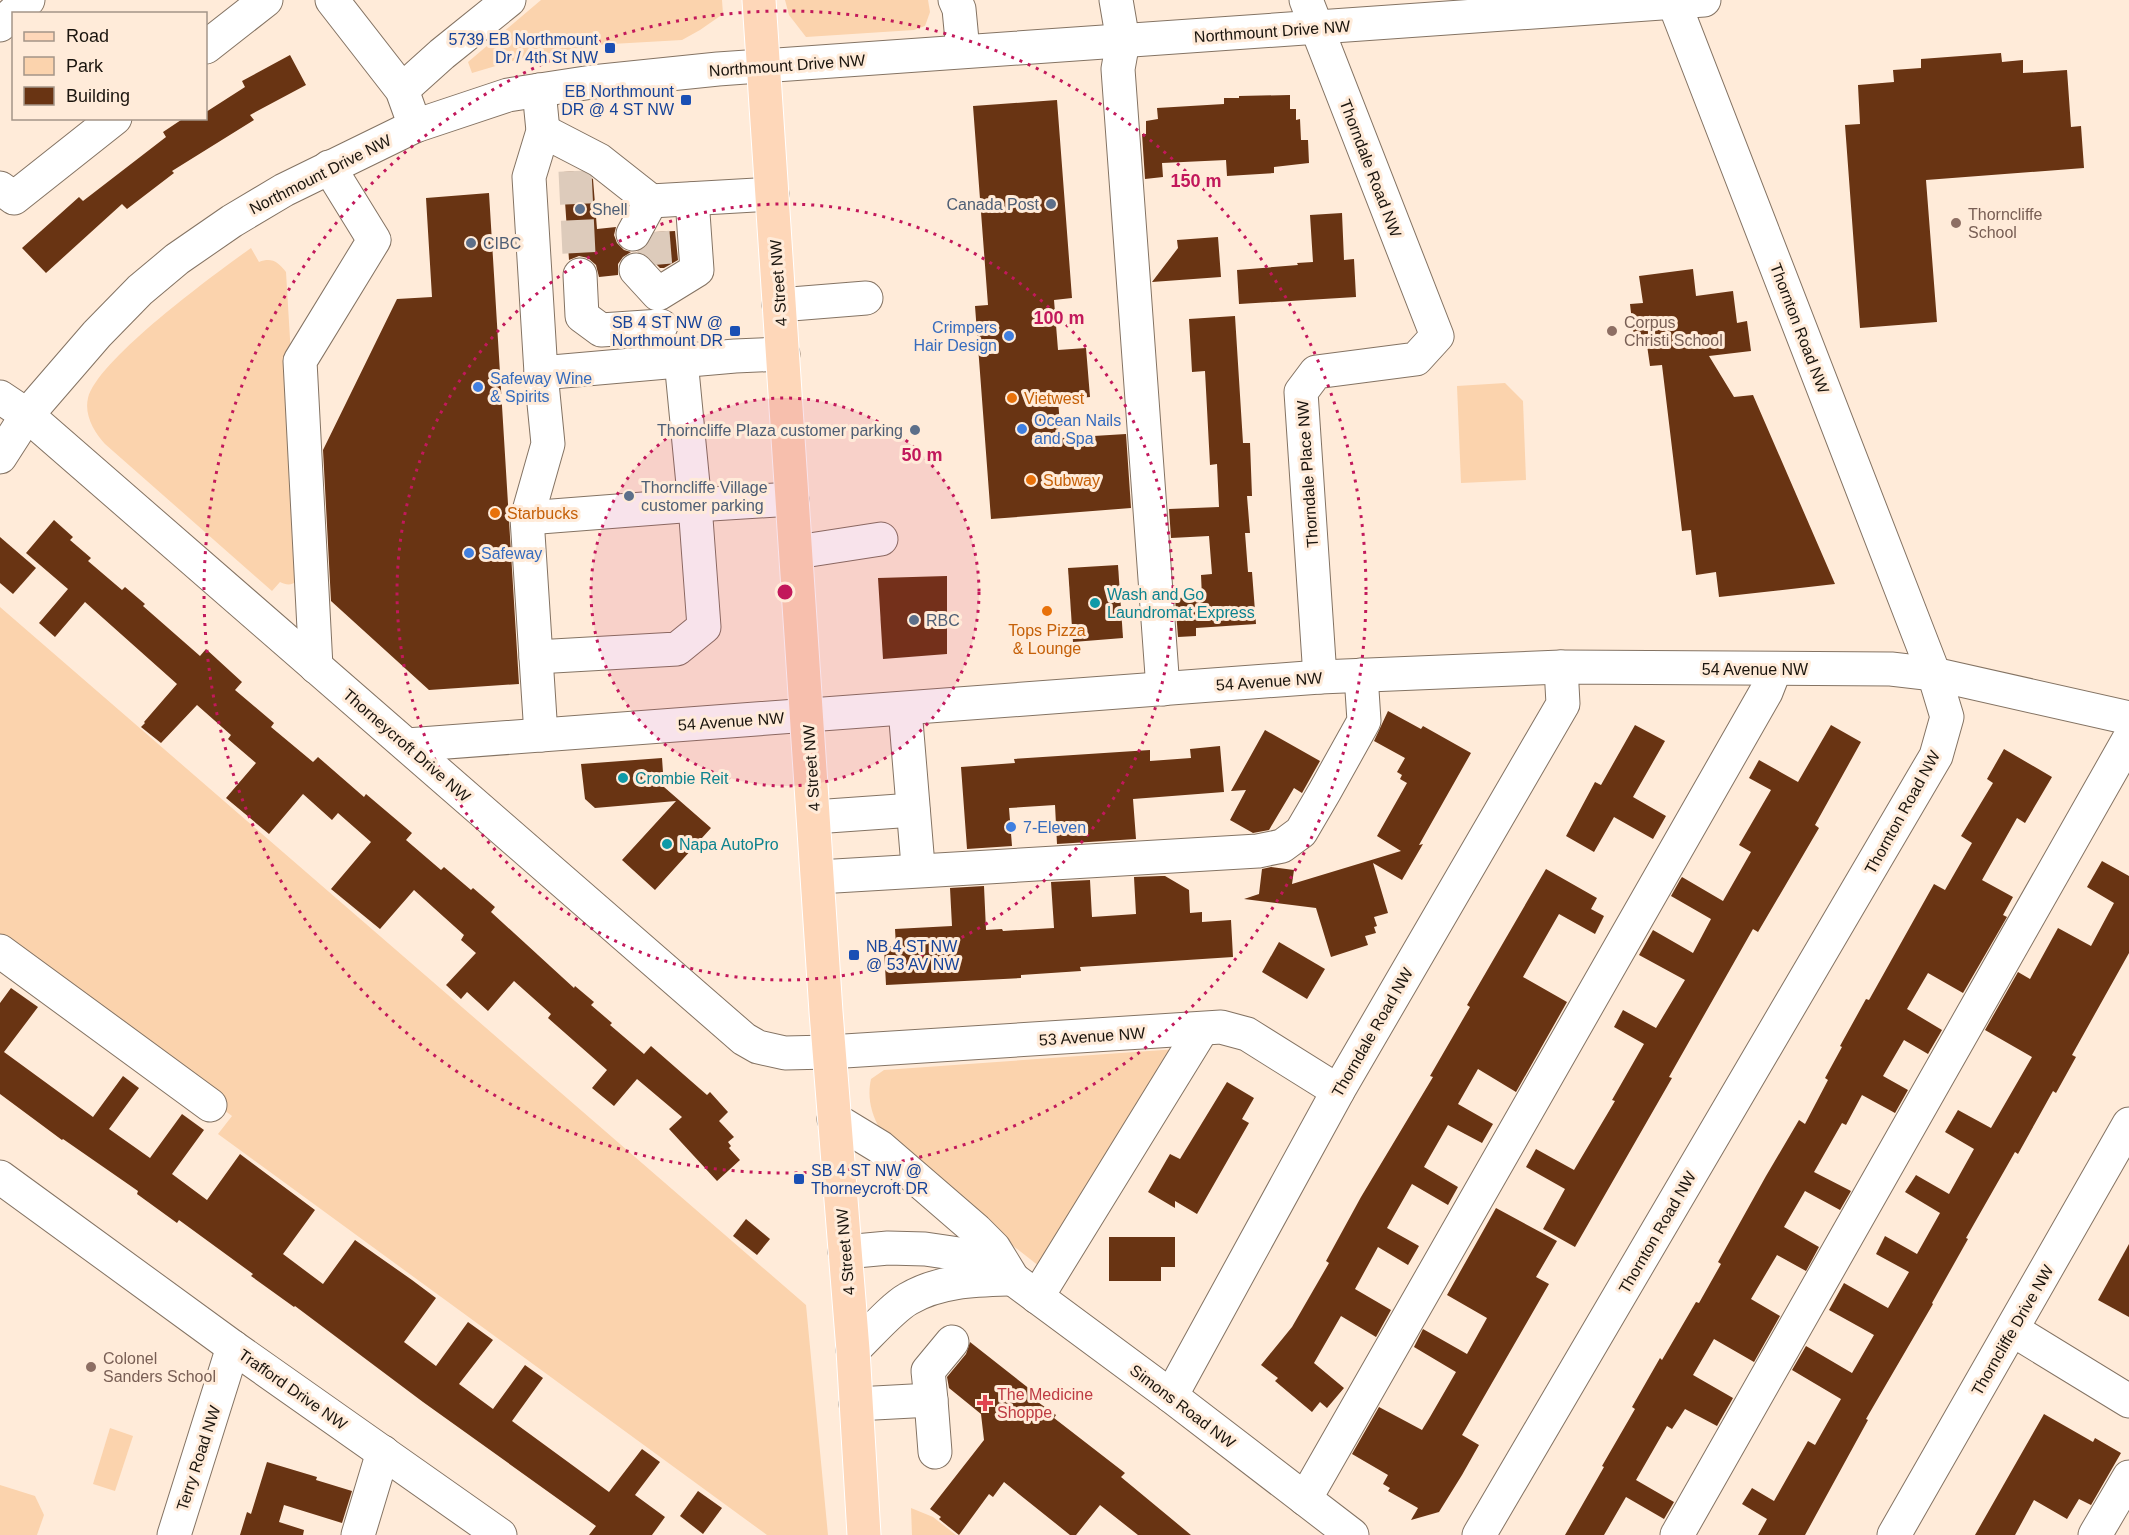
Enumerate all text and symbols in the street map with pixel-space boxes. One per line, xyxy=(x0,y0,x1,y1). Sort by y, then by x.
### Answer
legend xyxy=(12,12,207,120)
street label: Northmount Drive NW xyxy=(1193,17,1352,45)
text: Road xyxy=(66,26,109,46)
place label: 5739 EB Northmount Dr / 4th St NW xyxy=(449,31,599,66)
marker: 5739 EB Northmount Dr / 4th St NW xyxy=(603,41,617,55)
street label: Northmount Drive NW xyxy=(708,51,867,79)
text: Park xyxy=(66,56,104,76)
place label: EB Northmount DR @ 4 ST NW xyxy=(561,83,675,118)
text: Building xyxy=(66,86,130,106)
marker: EB Northmount DR @ 4 ST NW xyxy=(679,93,693,107)
street label: Thorndale Road NW xyxy=(1336,97,1405,240)
street label: Northmount Drive NW xyxy=(247,131,395,218)
text: 150 m xyxy=(1170,171,1222,191)
place label: Canada Post xyxy=(946,196,1040,213)
marker: Canada Post xyxy=(1044,197,1058,211)
place label: Shell xyxy=(592,201,628,218)
marker: Shell xyxy=(573,202,587,216)
place label: Thorncliffe School xyxy=(1968,206,2043,241)
marker: Thorncliffe School xyxy=(1949,216,1963,230)
place label: CIBC xyxy=(483,235,521,252)
marker: CIBC xyxy=(464,236,478,250)
street label: 4 Street NW xyxy=(767,238,790,327)
street label: Thornton Road NW xyxy=(1767,261,1832,396)
text: 100 m xyxy=(1033,308,1085,328)
place label: SB 4 ST NW @ Northmount DR xyxy=(612,314,723,349)
place label: Corpus Christi School xyxy=(1624,314,1723,349)
place label: Crimpers Hair Design xyxy=(913,319,997,354)
marker: SB 4 ST NW @ Northmount DR xyxy=(728,324,742,338)
marker: Corpus Christi School xyxy=(1605,324,1619,338)
marker: Crimpers Hair Design xyxy=(1002,329,1016,343)
place label: Safeway Wine & Spirits xyxy=(490,370,592,405)
marker: Safeway Wine & Spirits xyxy=(471,380,485,394)
place label: Vietwest xyxy=(1024,390,1085,407)
marker: Vietwest xyxy=(1005,391,1019,405)
street label: Thorndale Place NW xyxy=(1294,399,1321,548)
place label: Ocean Nails and Spa xyxy=(1034,412,1121,447)
place label: Thorncliffe Plaza customer parking xyxy=(657,422,903,439)
marker: Ocean Nails and Spa xyxy=(1015,422,1029,436)
marker: Thorncliffe Plaza customer parking xyxy=(908,423,922,437)
text: 50 m xyxy=(901,445,943,465)
place label: Subway xyxy=(1043,472,1100,489)
marker: Subway xyxy=(1024,473,1038,487)
place label: Thorncliffe Village customer parking xyxy=(641,479,768,514)
marker: Thorncliffe Village customer parking xyxy=(622,489,636,503)
place label: Starbucks xyxy=(507,505,578,522)
marker: Starbucks xyxy=(488,506,502,520)
place label: Safeway xyxy=(481,545,542,562)
marker: Safeway xyxy=(462,546,476,560)
centre of rings xyxy=(775,582,795,602)
place label: Wash and Go Laundromat Express xyxy=(1107,586,1255,621)
marker: Wash and Go Laundromat Express xyxy=(1088,596,1102,610)
marker: Tops Pizza & Lounge xyxy=(1040,604,1054,618)
place label: RBC xyxy=(926,612,960,629)
marker: RBC xyxy=(907,613,921,627)
place label: Tops Pizza & Lounge xyxy=(1008,622,1086,657)
street label: 54 Avenue NW xyxy=(1702,661,1809,678)
street label: 54 Avenue NW xyxy=(1215,669,1324,694)
street label: Thorneycroft Drive NW xyxy=(340,686,474,806)
street label: 54 Avenue NW xyxy=(677,709,786,734)
street label: 4 Street NW xyxy=(800,723,823,812)
street label: Thornton Road NW xyxy=(1862,747,1944,877)
place label: Crombie Reit xyxy=(635,770,729,787)
marker: Crombie Reit xyxy=(616,771,630,785)
place label: 7-Eleven xyxy=(1023,819,1086,836)
marker: 7-Eleven xyxy=(1004,820,1018,834)
place label: Napa AutoPro xyxy=(679,836,779,853)
marker: Napa AutoPro xyxy=(660,837,674,851)
place label: NB 4 ST NW @ 53 AV NW xyxy=(866,938,960,973)
marker: NB 4 ST NW @ 53 AV NW xyxy=(847,948,861,962)
street label: Thorndale Road NW xyxy=(1329,964,1417,1100)
street label: 53 Avenue NW xyxy=(1038,1024,1147,1049)
place label: SB 4 ST NW @ Thorneycroft DR xyxy=(811,1162,928,1197)
street label: Thornton Road NW xyxy=(1616,1168,1700,1296)
marker: SB 4 ST NW @ Thorneycroft DR xyxy=(792,1172,806,1186)
street label: 4 Street NW xyxy=(833,1207,858,1296)
street label: Thorncliffe Drive NW xyxy=(1968,1261,2057,1398)
street label: Trafford Drive NW xyxy=(235,1346,351,1434)
place label: Colonel Sanders School xyxy=(103,1350,216,1385)
marker: Colonel Sanders School xyxy=(84,1360,98,1374)
street label: Simons Road NW xyxy=(1127,1361,1239,1452)
place label: The Medicine Shoppe xyxy=(997,1386,1093,1421)
marker: The Medicine Shoppe xyxy=(978,1396,992,1410)
street label: Terry Road NW xyxy=(173,1403,224,1513)

